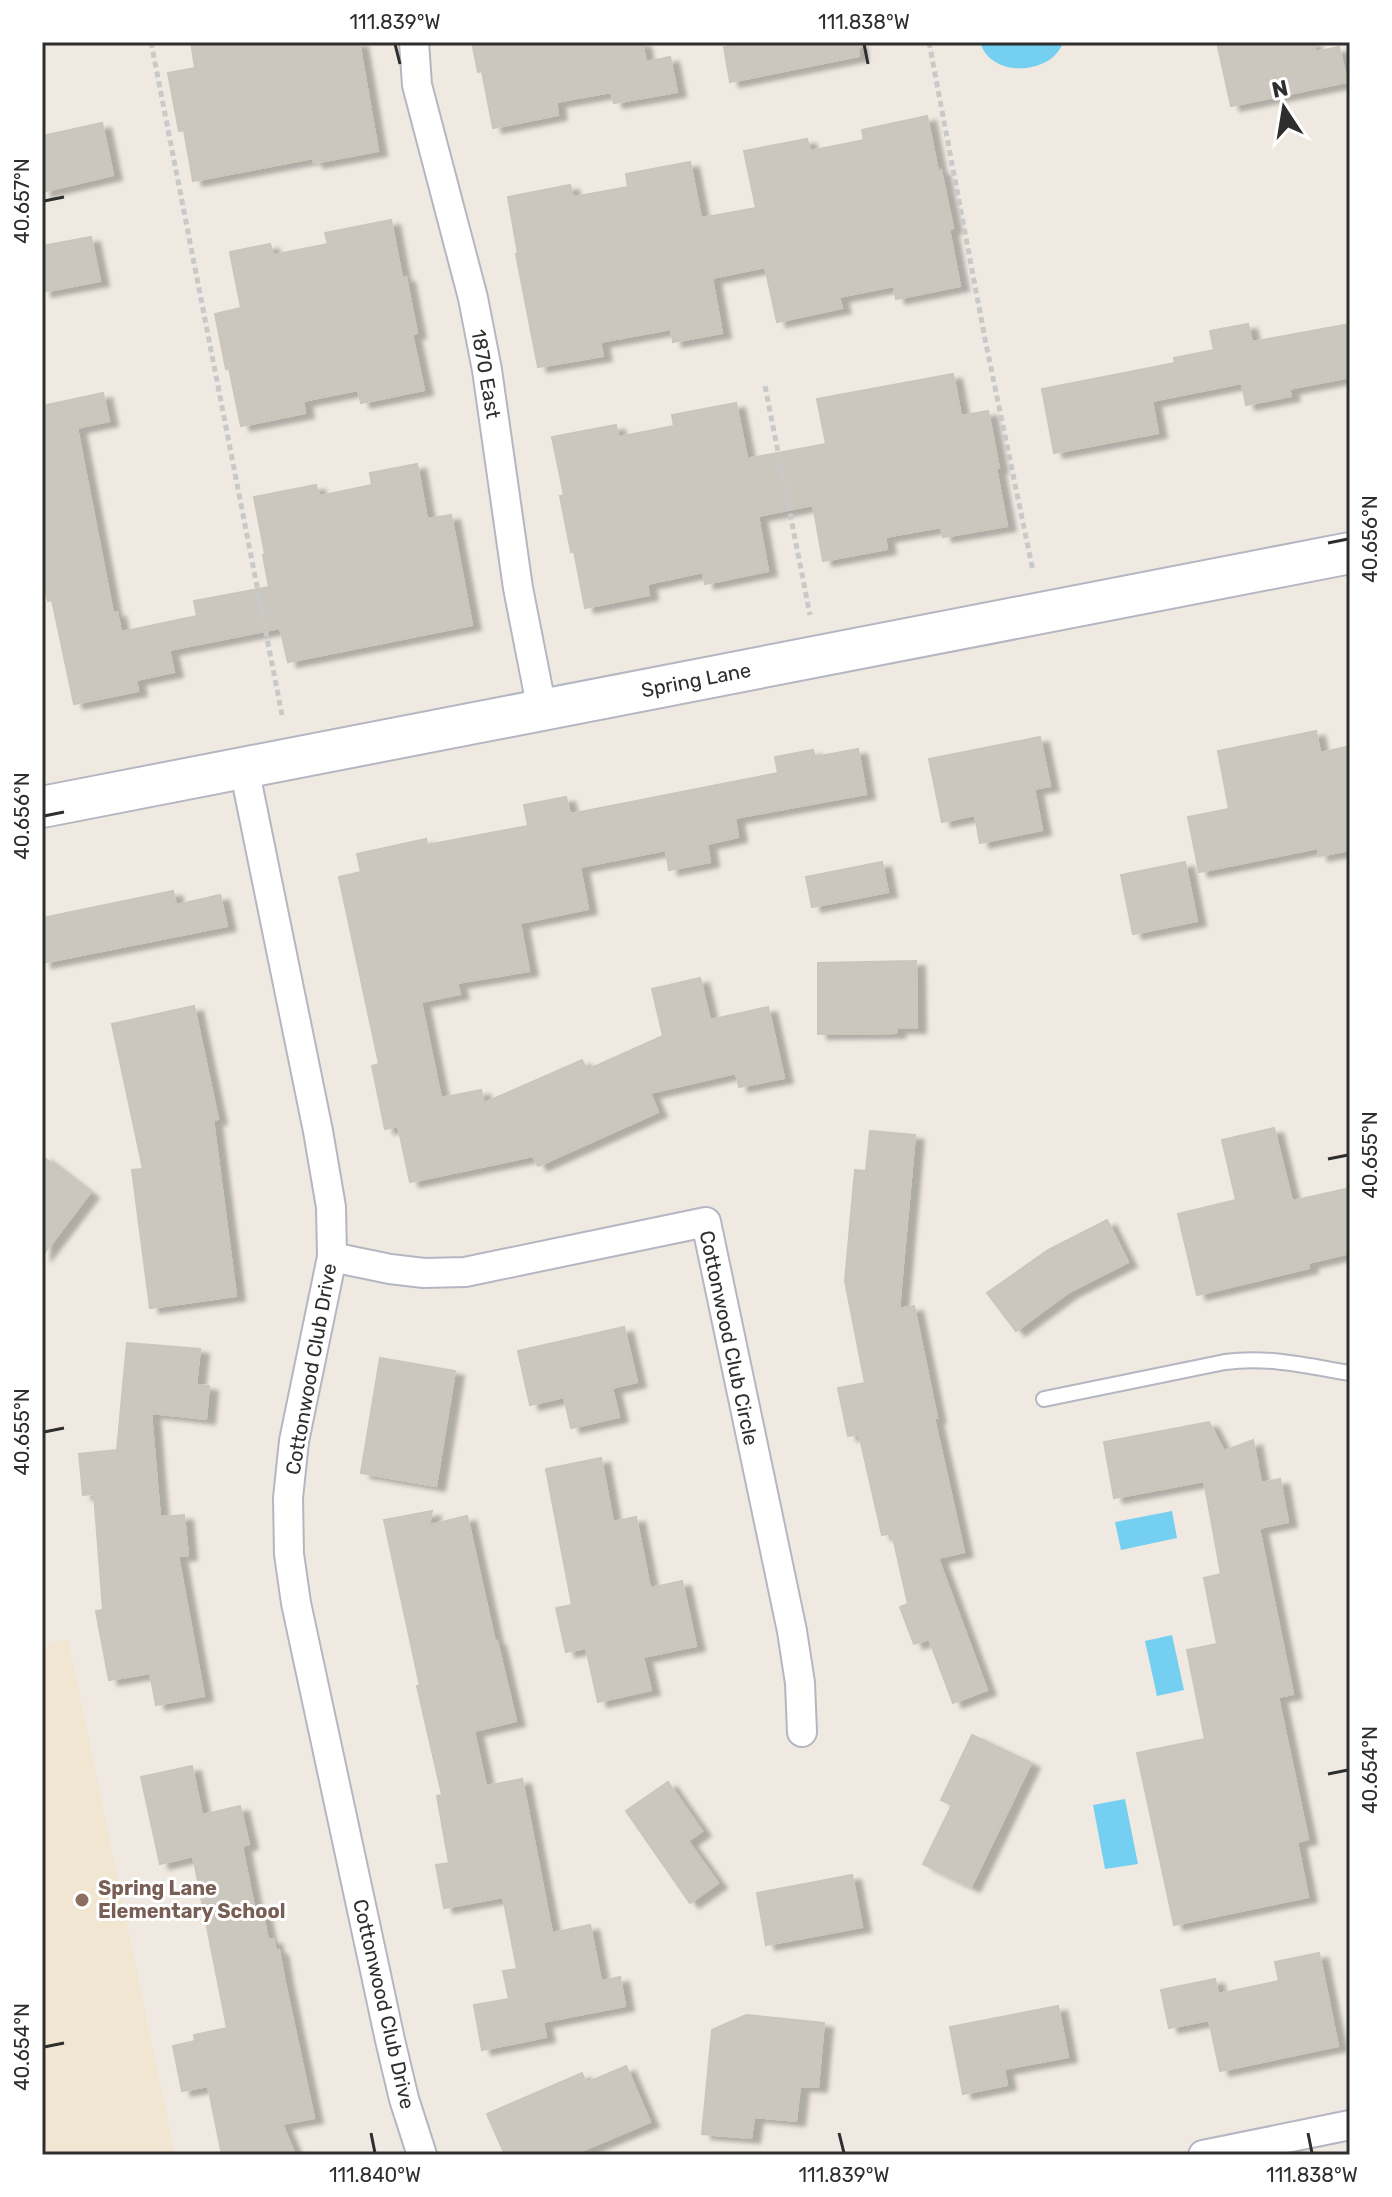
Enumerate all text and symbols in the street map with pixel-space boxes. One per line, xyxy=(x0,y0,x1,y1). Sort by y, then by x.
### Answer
text: 111.839°W xyxy=(350,10,440,34)
text: 111.838°W xyxy=(818,10,910,34)
north arrow xyxy=(1244,68,1324,148)
text: N xyxy=(1269,74,1290,104)
text: 40.657°N xyxy=(10,158,34,244)
street label: 1870 East xyxy=(466,327,506,421)
text: 40.656°N xyxy=(1358,495,1382,583)
street label: Spring Lane xyxy=(639,658,753,702)
text: 40.656°N xyxy=(10,772,34,860)
text: 40.655°N xyxy=(1358,1111,1382,1199)
street label: Cottonwood Club Circle xyxy=(694,1228,764,1448)
street label: Cottonwood Club Drive xyxy=(281,1261,341,1477)
text: 40.655°N xyxy=(10,1388,34,1476)
text: 40.654°N xyxy=(1358,1726,1382,1814)
place label: Spring Lane Elementary School xyxy=(98,1876,285,1923)
marker: Spring Lane Elementary School xyxy=(73,1891,91,1909)
street label: Cottonwood Club Drive xyxy=(348,1897,420,2111)
text: 40.654°N xyxy=(10,2003,34,2091)
text: 111.840°W xyxy=(329,2163,421,2187)
text: 111.839°W xyxy=(799,2163,889,2187)
text: 111.838°W xyxy=(1266,2163,1358,2187)

